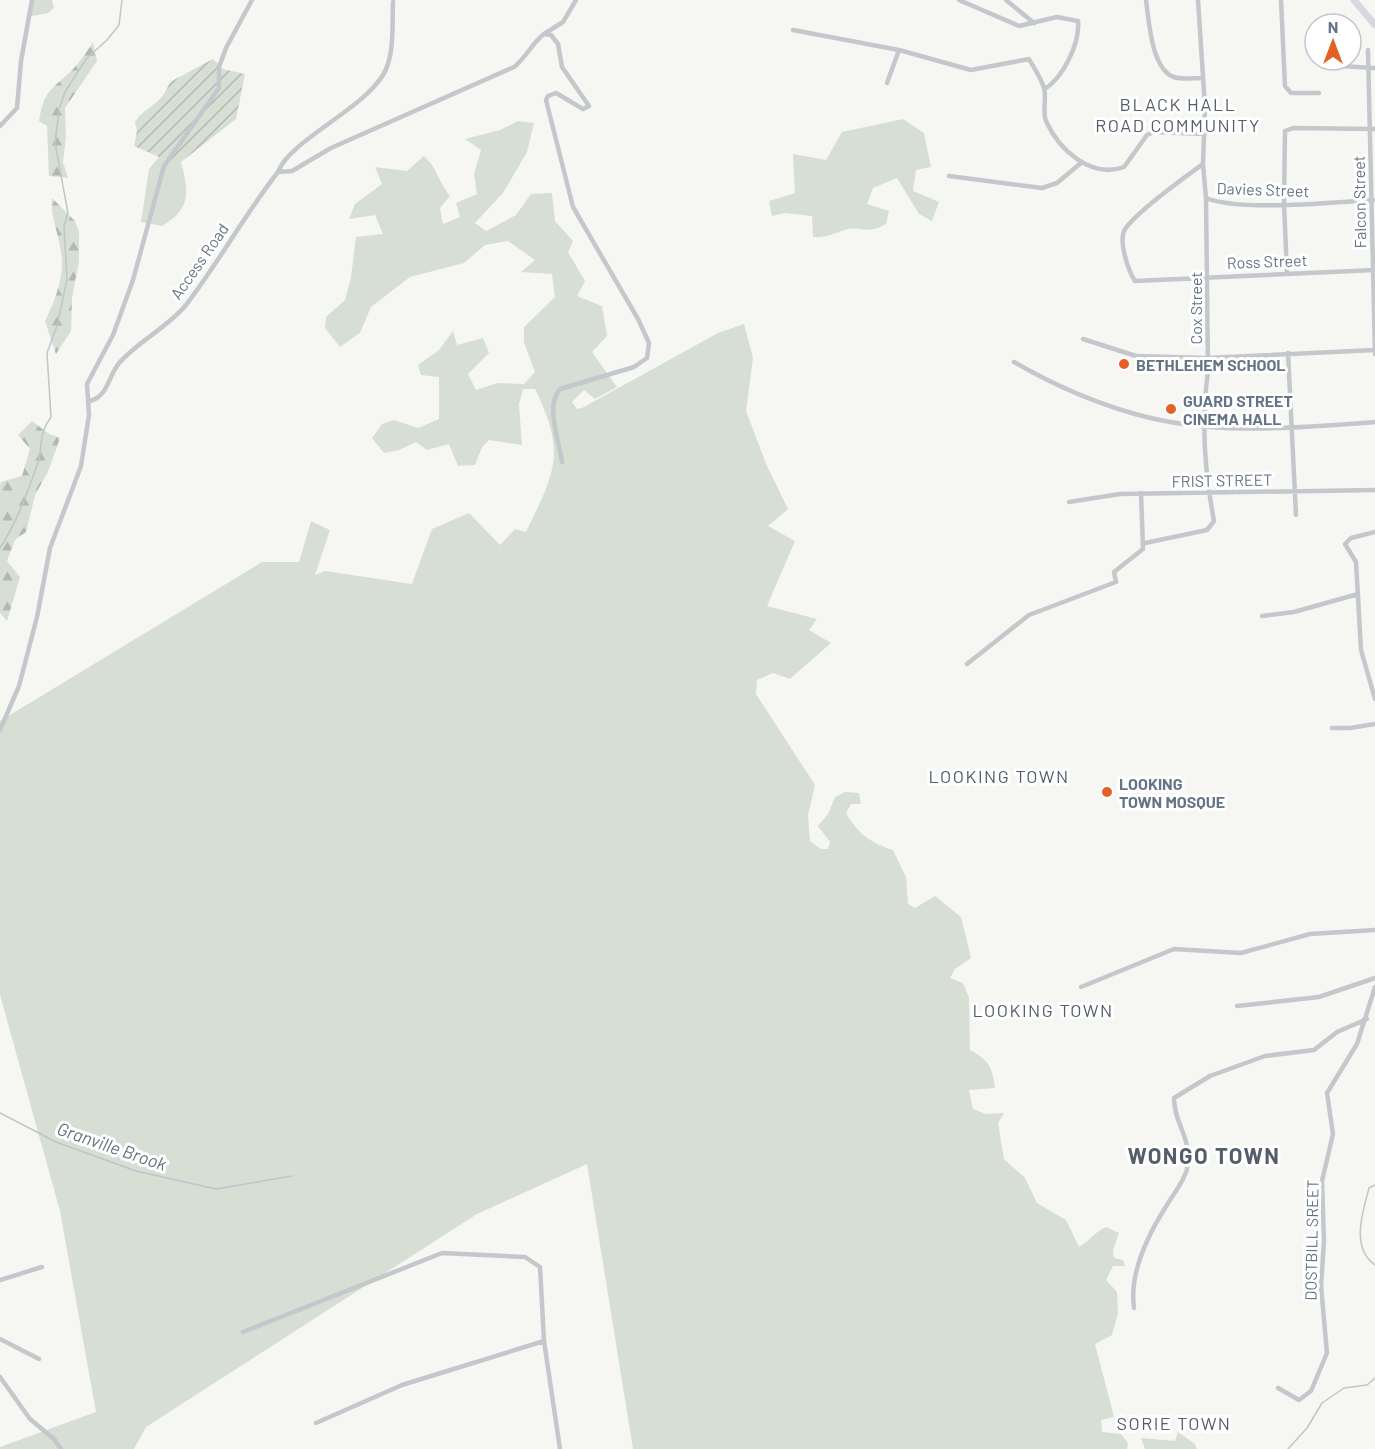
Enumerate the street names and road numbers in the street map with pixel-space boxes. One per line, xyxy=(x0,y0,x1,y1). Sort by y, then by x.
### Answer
street label: Falcon Street xyxy=(1349,155,1369,249)
street label: Davies Street xyxy=(1216,178,1310,200)
street label: Access Road xyxy=(166,219,232,303)
street label: Ross Street xyxy=(1226,250,1308,272)
street label: Cox Street xyxy=(1186,272,1205,344)
street label: FRIST STREET xyxy=(1171,470,1273,490)
street label: DOSTBILL SREET xyxy=(1300,1179,1322,1301)

